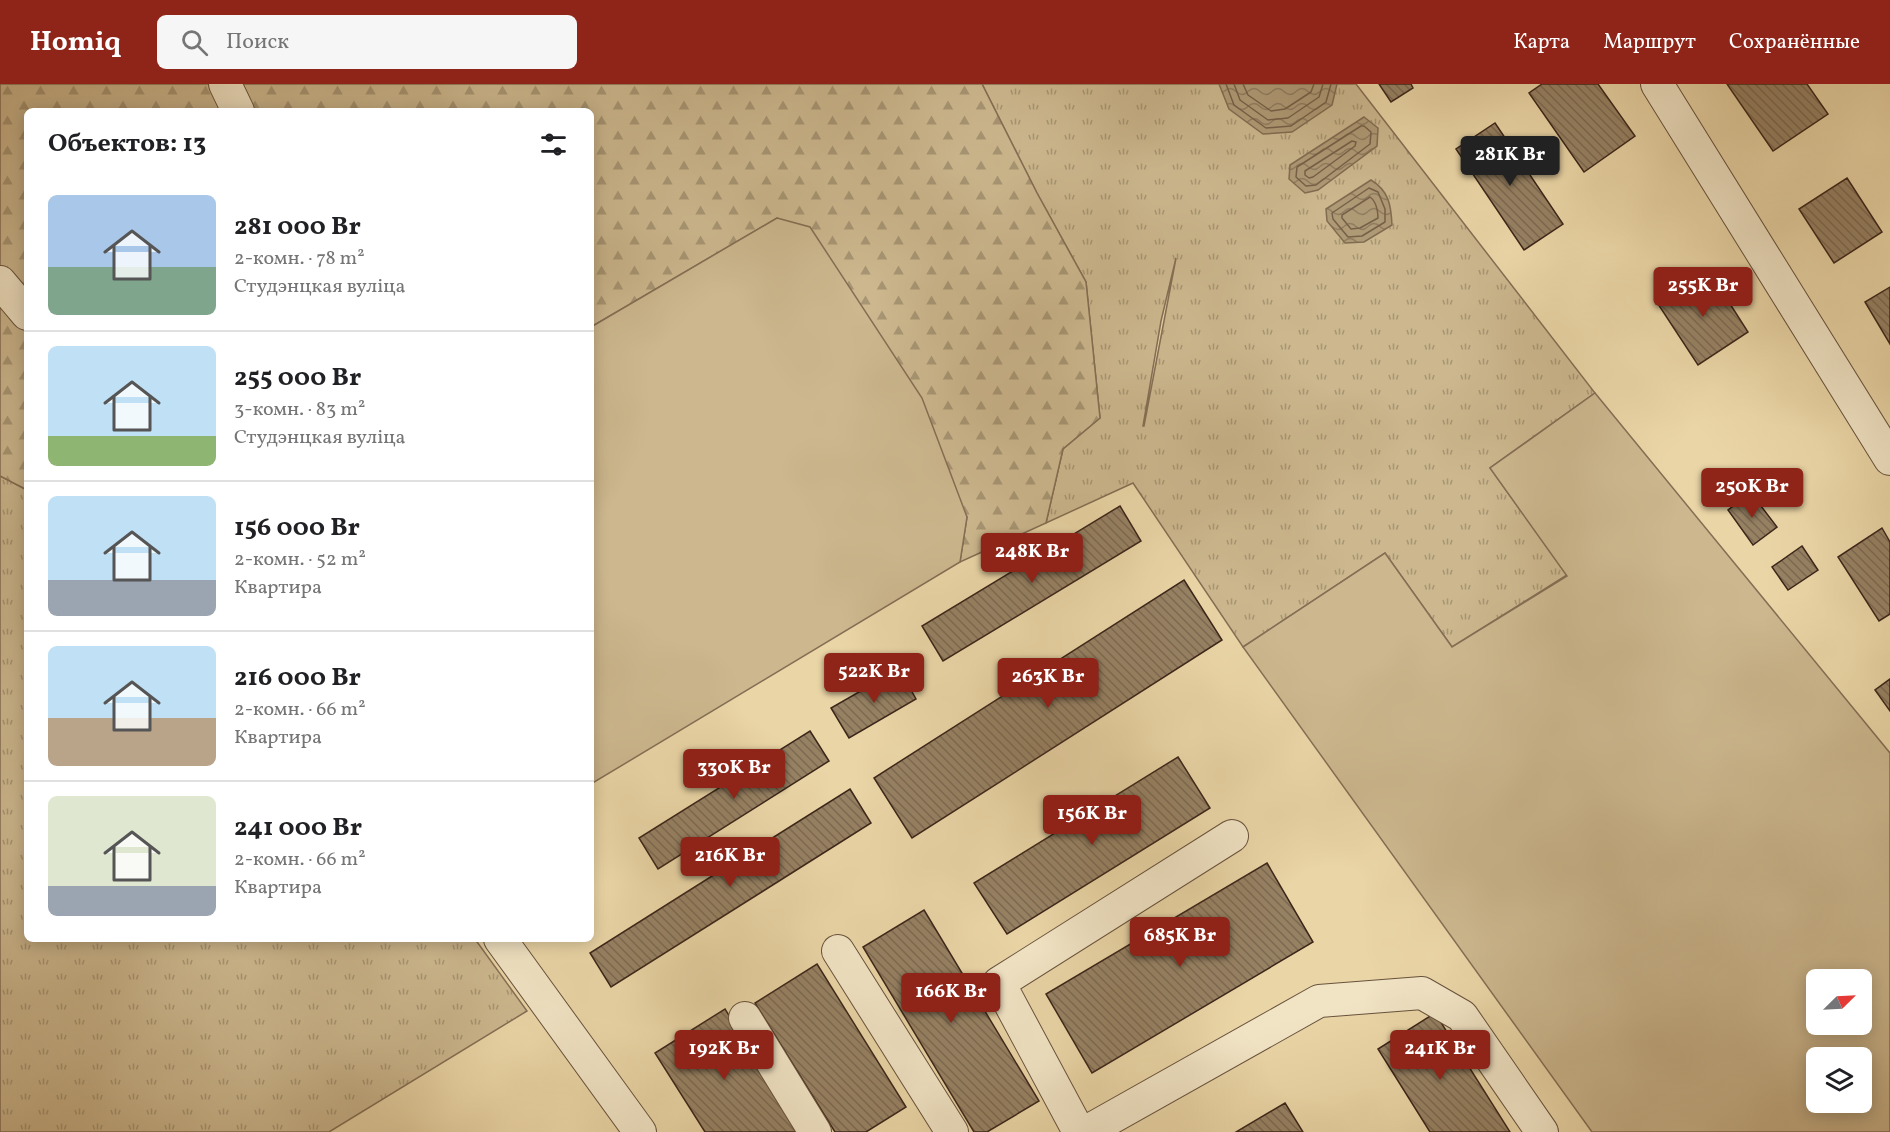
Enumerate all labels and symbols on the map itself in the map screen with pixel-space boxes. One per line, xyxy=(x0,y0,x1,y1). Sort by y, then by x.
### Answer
pin: 281K Br xyxy=(1455,136,1565,187)
pin: 255K Br xyxy=(1648,267,1758,318)
pin: 250K Br xyxy=(1697,468,1807,519)
pin: 248K Br xyxy=(977,533,1087,584)
pin: 522K Br xyxy=(819,653,929,704)
pin: 263K Br xyxy=(993,658,1103,709)
pin: 330K Br xyxy=(679,749,789,800)
pin: 156K Br xyxy=(1037,795,1147,846)
pin: 216K Br xyxy=(675,837,785,888)
pin: 685K Br xyxy=(1125,917,1235,968)
north arrow xyxy=(1806,969,1872,1035)
pin: 166K Br xyxy=(896,973,1006,1024)
pin: 192K Br xyxy=(669,1030,779,1081)
pin: 241K Br xyxy=(1385,1030,1495,1081)

